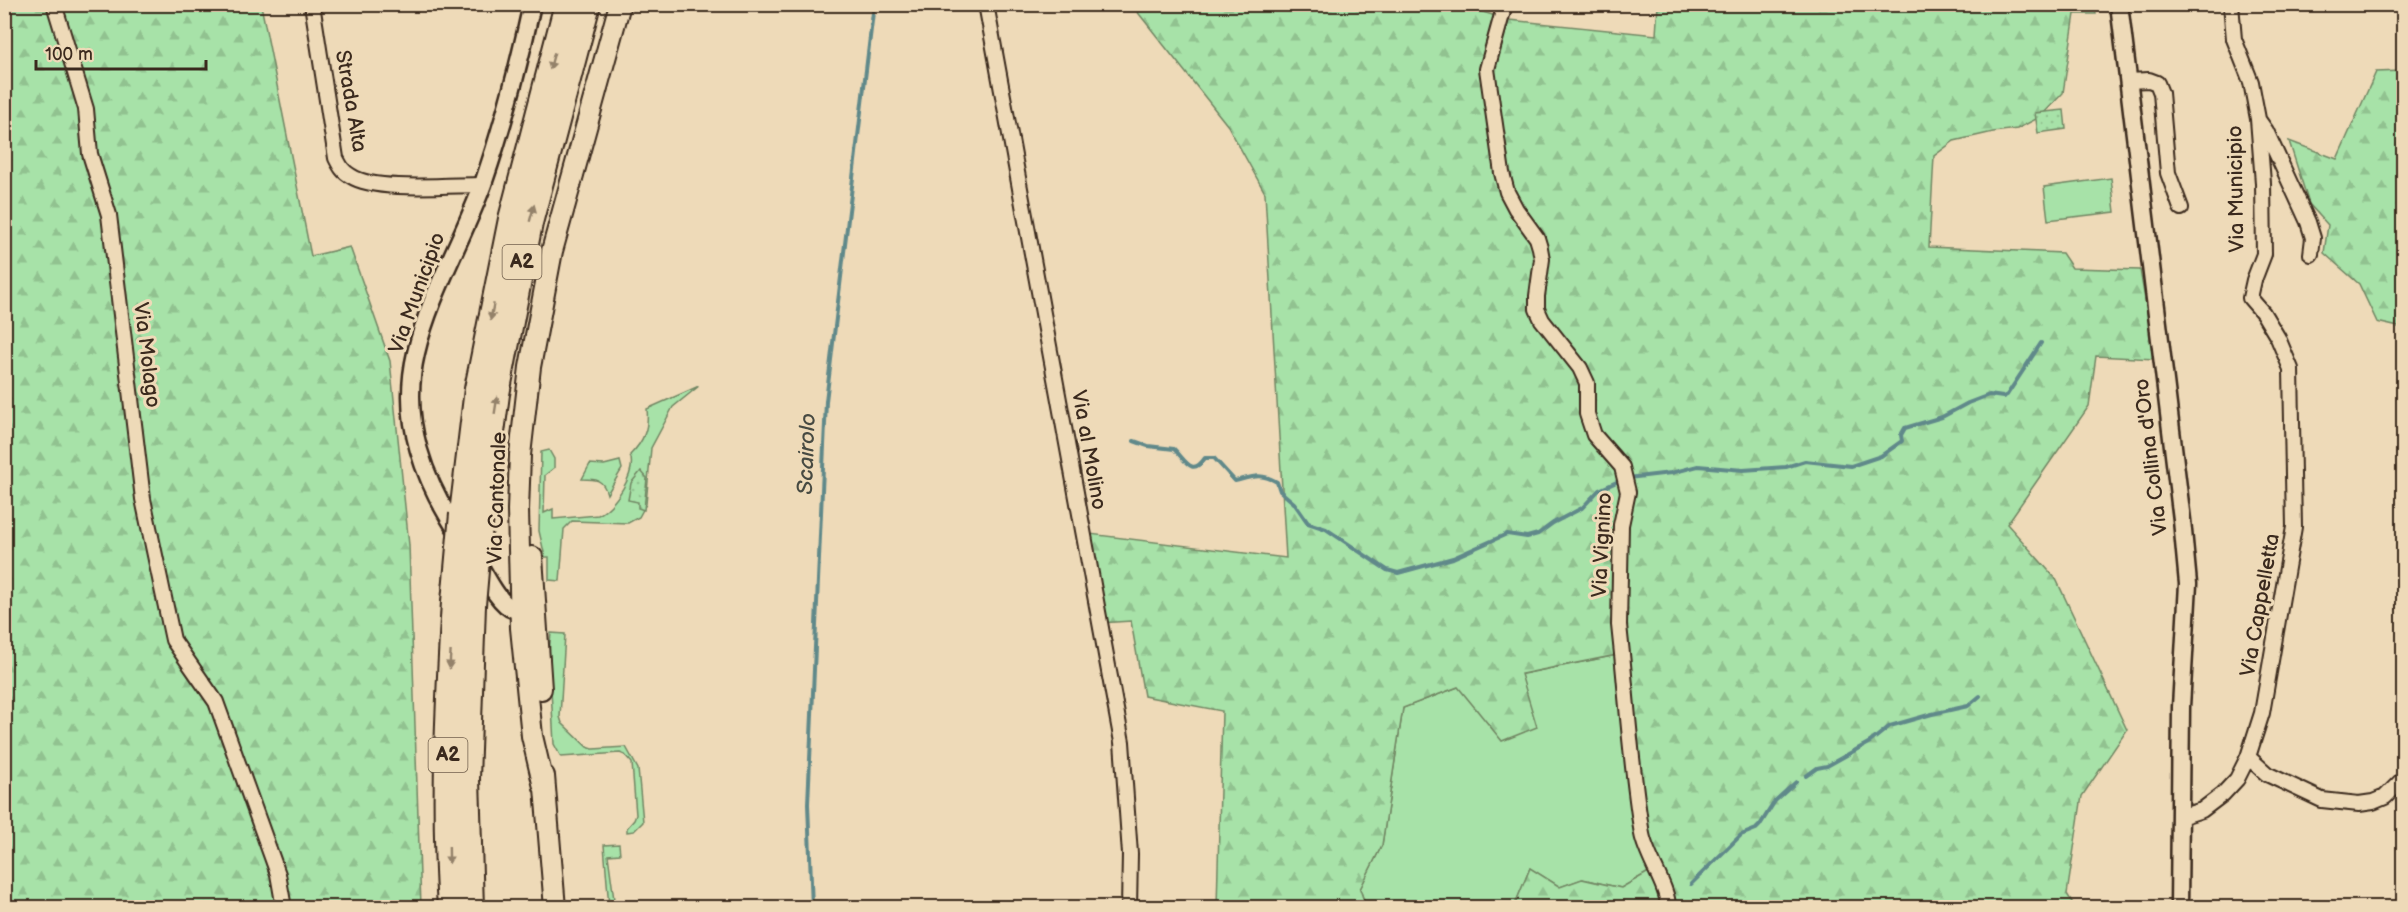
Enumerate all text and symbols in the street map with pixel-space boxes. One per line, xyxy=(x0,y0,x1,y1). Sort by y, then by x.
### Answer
scale bar xyxy=(36,33,206,71)
text: 100 m xyxy=(45,44,93,65)
street label: Strada Alta xyxy=(330,48,372,154)
one-way arrow xyxy=(547,52,556,70)
street label: Via Municipio xyxy=(2222,125,2250,253)
one-way arrow xyxy=(528,204,538,222)
street label: Via Municipio xyxy=(384,229,451,357)
road number: A2 xyxy=(502,245,542,279)
street label: Via Molago xyxy=(128,301,166,409)
one-way arrow xyxy=(487,303,496,322)
street label: Via Collina d'Oro xyxy=(2129,377,2173,537)
street label: Via al Molino xyxy=(1066,388,1112,512)
one-way arrow xyxy=(491,395,500,414)
water label: Scairolo xyxy=(792,413,822,495)
street label: Via Cantonale xyxy=(482,431,512,565)
street label: Via Vignino xyxy=(1587,492,1617,598)
street label: Via Cappelletta xyxy=(2235,531,2285,679)
one-way arrow xyxy=(446,651,455,670)
road number: A2 xyxy=(428,738,468,772)
one-way arrow xyxy=(444,846,454,865)

